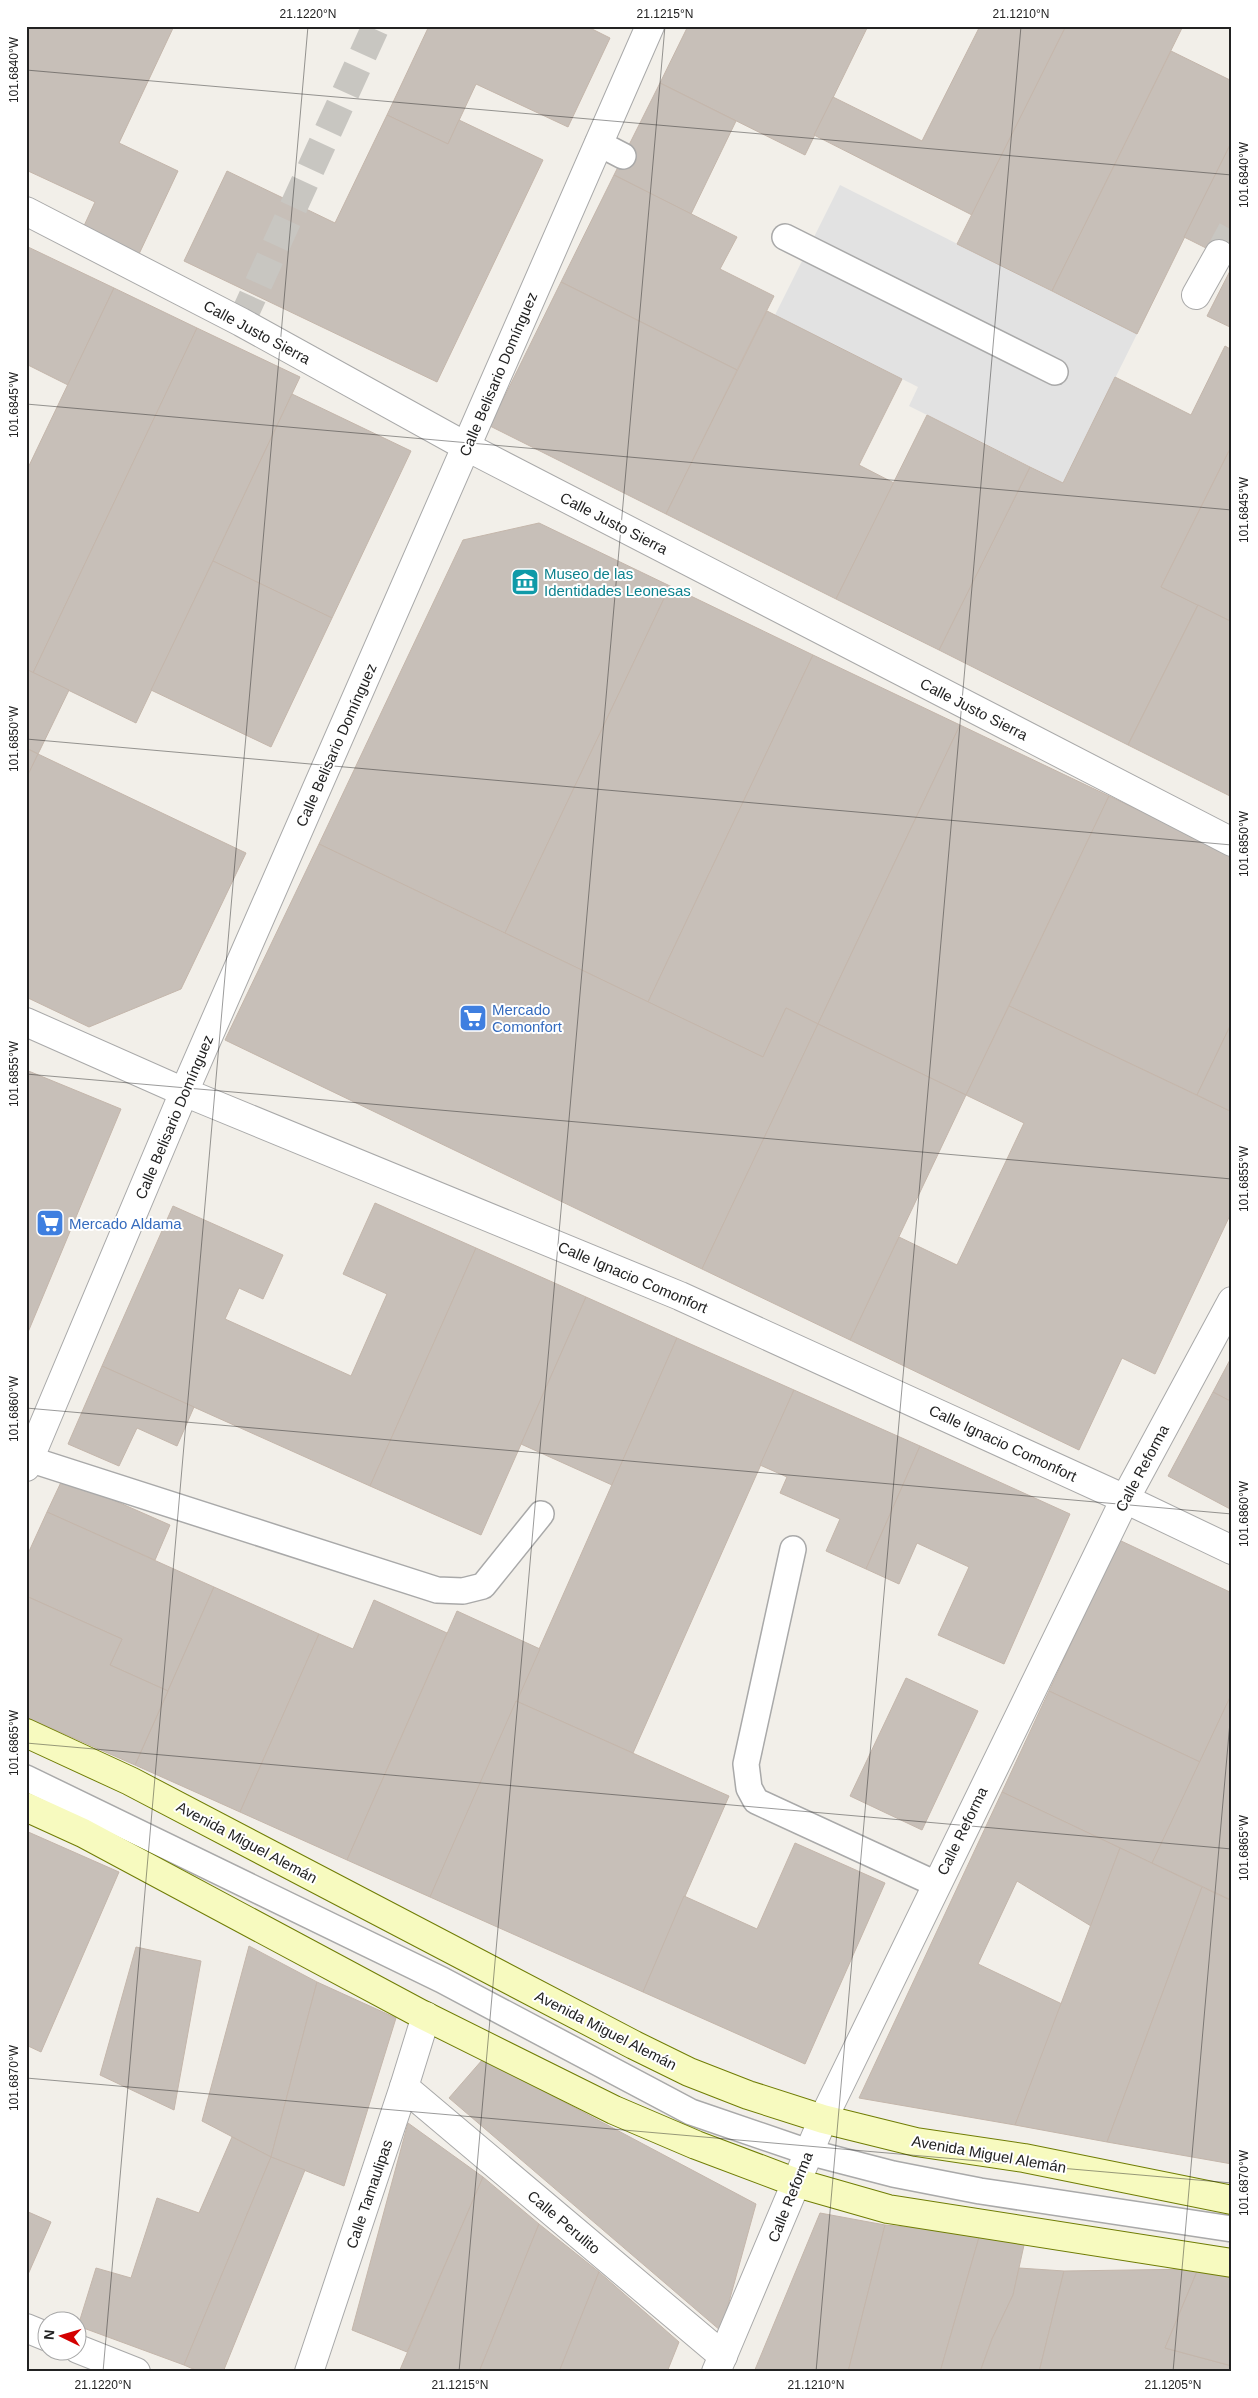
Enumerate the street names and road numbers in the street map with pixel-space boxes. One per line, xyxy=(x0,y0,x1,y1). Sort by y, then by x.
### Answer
street label: Calle Belisario Domínguez xyxy=(456,289,540,459)
street label: Calle Justo Sierra xyxy=(201,297,314,368)
street label: Calle Justo Sierra xyxy=(557,489,671,558)
street label: Calle Belisario Domínguez xyxy=(292,661,380,829)
street label: Calle Justo Sierra xyxy=(917,675,1031,744)
street label: Calle Belisario Domínguez xyxy=(132,1032,216,1202)
street label: Calle Ignacio Comonfort xyxy=(556,1238,711,1317)
street label: Calle Ignacio Comonfort xyxy=(926,1401,1080,1485)
street label: Calle Reforma xyxy=(1112,1421,1172,1514)
street label: Calle Reforma xyxy=(933,1784,991,1878)
street label: Avenida Miguel Alemán xyxy=(174,1798,320,1886)
street label: Avenida Miguel Alemán xyxy=(532,1987,680,2073)
street label: Avenida Miguel Alemán xyxy=(910,2132,1068,2176)
street label: Calle Tamaulipas xyxy=(342,2137,396,2251)
street label: Calle Reforma xyxy=(764,2149,816,2245)
street label: Calle Perulito xyxy=(524,2187,604,2257)

